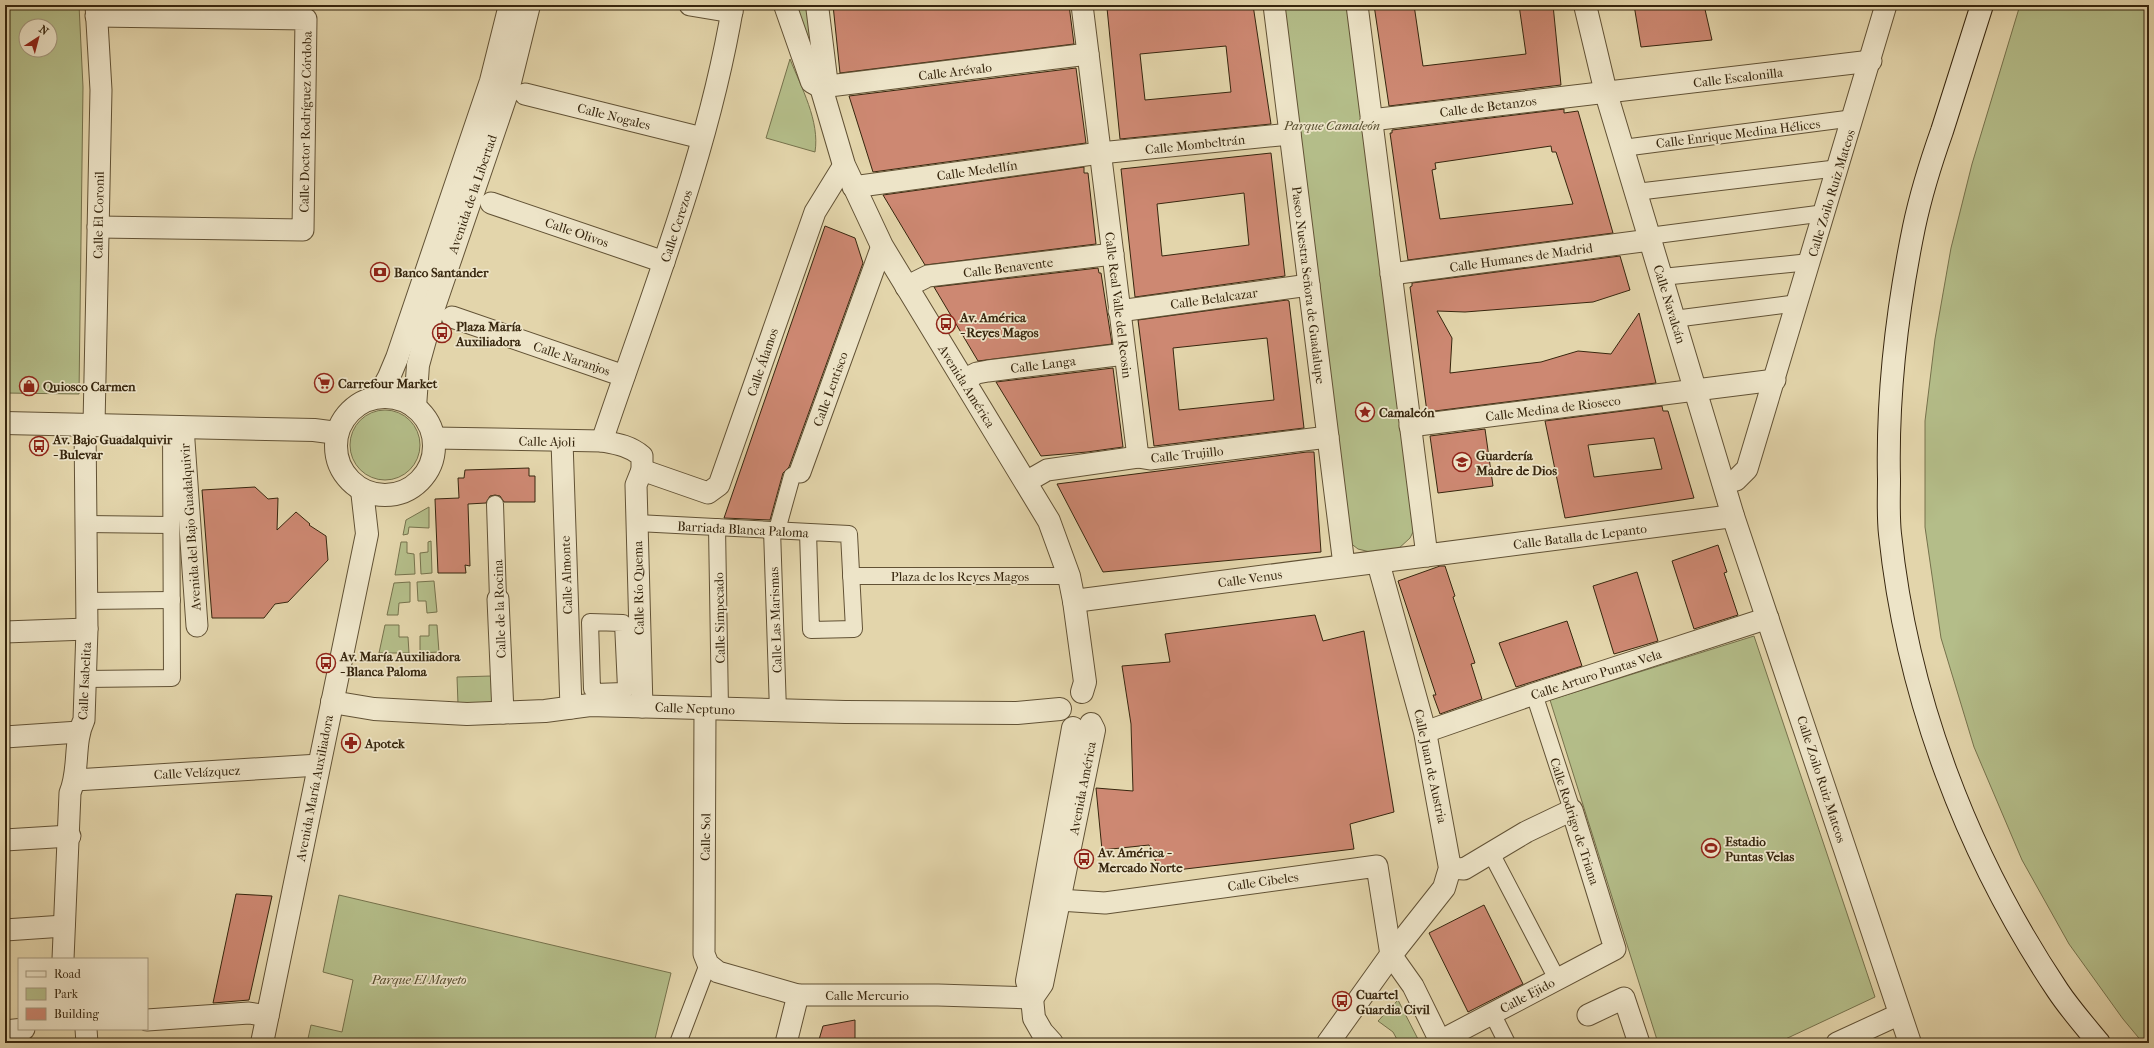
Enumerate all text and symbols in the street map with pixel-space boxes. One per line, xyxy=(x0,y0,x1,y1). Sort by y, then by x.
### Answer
north arrow xyxy=(18,18,58,58)
text: N xyxy=(36,23,51,38)
street label: Calle Doctor Rodríguez Córdoba xyxy=(296,30,315,213)
street label: Calle Arévalo xyxy=(918,60,993,83)
street label: Calle Escalonilla xyxy=(1692,64,1785,90)
street label: Calle de Betanzos xyxy=(1439,93,1538,120)
street label: Calle Nogales xyxy=(576,100,652,133)
street label: Calle Enrique Medina Hélices xyxy=(1655,116,1821,151)
park label: Parque Camaleón xyxy=(1283,118,1380,133)
street label: Calle Zoilo Ruiz Mateos xyxy=(1805,127,1858,259)
street label: Avenida de la Libertad xyxy=(445,132,500,257)
street label: Calle Mombeltrán xyxy=(1144,132,1246,157)
street label: Calle Medellín xyxy=(936,157,1019,184)
street label: Calle El Coronil xyxy=(90,171,107,259)
street label: Paseo Nuestra Señora de Guadalupe xyxy=(1289,185,1328,385)
street label: Calle Cerezos xyxy=(658,188,695,264)
street label: Calle Olivos xyxy=(543,215,611,250)
street label: Calle Real Valle del Reosin xyxy=(1102,231,1135,380)
street label: Calle Humanes de Madrid xyxy=(1448,240,1595,275)
street label: Calle Benavente xyxy=(962,254,1054,280)
bank icon: Banco Santander xyxy=(369,261,391,283)
street label: Calle Navalcán xyxy=(1650,263,1689,346)
place label: Banco Santander xyxy=(394,265,489,280)
street label: Calle Belalcazar xyxy=(1169,285,1259,312)
place label: Av. América - Reyes Magos xyxy=(959,310,1039,341)
bus stop icon: Av. América - Reyes Magos xyxy=(935,313,957,335)
place label: Plaza María Auxiliadora xyxy=(455,319,522,349)
bus stop icon: Plaza María Auxiliadora xyxy=(431,322,453,344)
street label: Calle Álamos xyxy=(744,326,781,398)
street label: Calle Naranjos xyxy=(531,338,612,379)
street label: Avenida América xyxy=(935,341,999,431)
street label: Calle Lentisco xyxy=(810,349,851,429)
street label: Calle Langa xyxy=(1010,353,1077,376)
supermarket icon: Carrefour Market xyxy=(313,372,335,394)
shop icon: Quiosco Carmen xyxy=(18,375,40,397)
place label: Carrefour Market xyxy=(338,376,438,391)
place label: Quiosco Carmen xyxy=(43,379,136,394)
street label: Calle Medina de Rioseco xyxy=(1485,393,1622,424)
place icon: Camaleón xyxy=(1354,401,1376,423)
place label: Camaleón xyxy=(1379,405,1435,420)
place label: Av. Bajo Guadalquivir - Bulevar xyxy=(52,432,173,462)
street label: Calle Ajoli xyxy=(519,434,576,449)
bus stop icon: Av. Bajo Guadalquivir - Bulevar xyxy=(28,435,50,457)
street label: Avenida del Bajo Guadalquivir xyxy=(177,442,204,612)
street label: Calle Trujillo xyxy=(1150,443,1224,466)
place label: Guardería Madre de Dios xyxy=(1475,448,1557,478)
school or university icon: Guardería Madre de Dios xyxy=(1451,451,1473,473)
street label: Barriada Blanca Paloma xyxy=(677,519,810,540)
street label: Calle Batalla de Lepanto xyxy=(1512,521,1648,552)
street label: Calle Almonte xyxy=(558,535,575,615)
street label: Calle Río Quema xyxy=(630,540,647,635)
street label: Calle de la Rocina xyxy=(490,558,509,659)
street label: Calle Las Marismas xyxy=(766,566,785,673)
street label: Calle Venus xyxy=(1217,567,1283,590)
street label: Plaza de los Reyes Magos xyxy=(891,569,1029,584)
street label: Calle Simpecado xyxy=(711,572,728,664)
street label: Calle Isabelita xyxy=(75,641,94,720)
street label: Calle Arturo Puntas Vela xyxy=(1529,646,1664,703)
place label: Av. María Auxiliadora - Blanca Paloma xyxy=(339,649,461,679)
bus stop icon: Av. María Auxiliadora - Blanca Paloma xyxy=(315,652,337,674)
street label: Calle Neptuno xyxy=(655,700,736,717)
street label: Calle Juan de Austria xyxy=(1411,708,1450,825)
street label: Avenida María Auxiliadora xyxy=(293,713,336,864)
street label: Calle Zoilo Ruiz Mateos xyxy=(1794,714,1849,845)
pharmacy icon: Apotek xyxy=(340,732,362,754)
place label: Apotek xyxy=(364,736,406,752)
street label: Avenida América xyxy=(1066,739,1099,837)
street label: Calle Rodrigo de Triana xyxy=(1547,756,1602,888)
street label: Calle Velázquez xyxy=(153,763,241,782)
street label: Calle Sol xyxy=(698,813,713,861)
place label: Estadio Puntas Velas xyxy=(1725,834,1795,864)
sports icon: Estadio Puntas Velas xyxy=(1700,837,1722,859)
place label: Av. América - Mercado Norte xyxy=(1097,845,1183,875)
bus stop icon: Av. América - Mercado Norte xyxy=(1073,848,1095,870)
street label: Calle Cibeles xyxy=(1227,869,1300,894)
legend xyxy=(18,958,148,1030)
text: Road xyxy=(54,967,81,981)
park label: Parque El Mayeto xyxy=(370,972,467,987)
street label: Calle Ejido xyxy=(1497,975,1557,1016)
text: Park xyxy=(54,987,79,1001)
place label: Cuartel Guardia Civil xyxy=(1356,987,1430,1017)
street label: Calle Mercurio xyxy=(825,988,909,1003)
bus stop icon: Cuartel Guardia Civil xyxy=(1331,990,1353,1012)
text: Building xyxy=(54,1007,99,1021)

